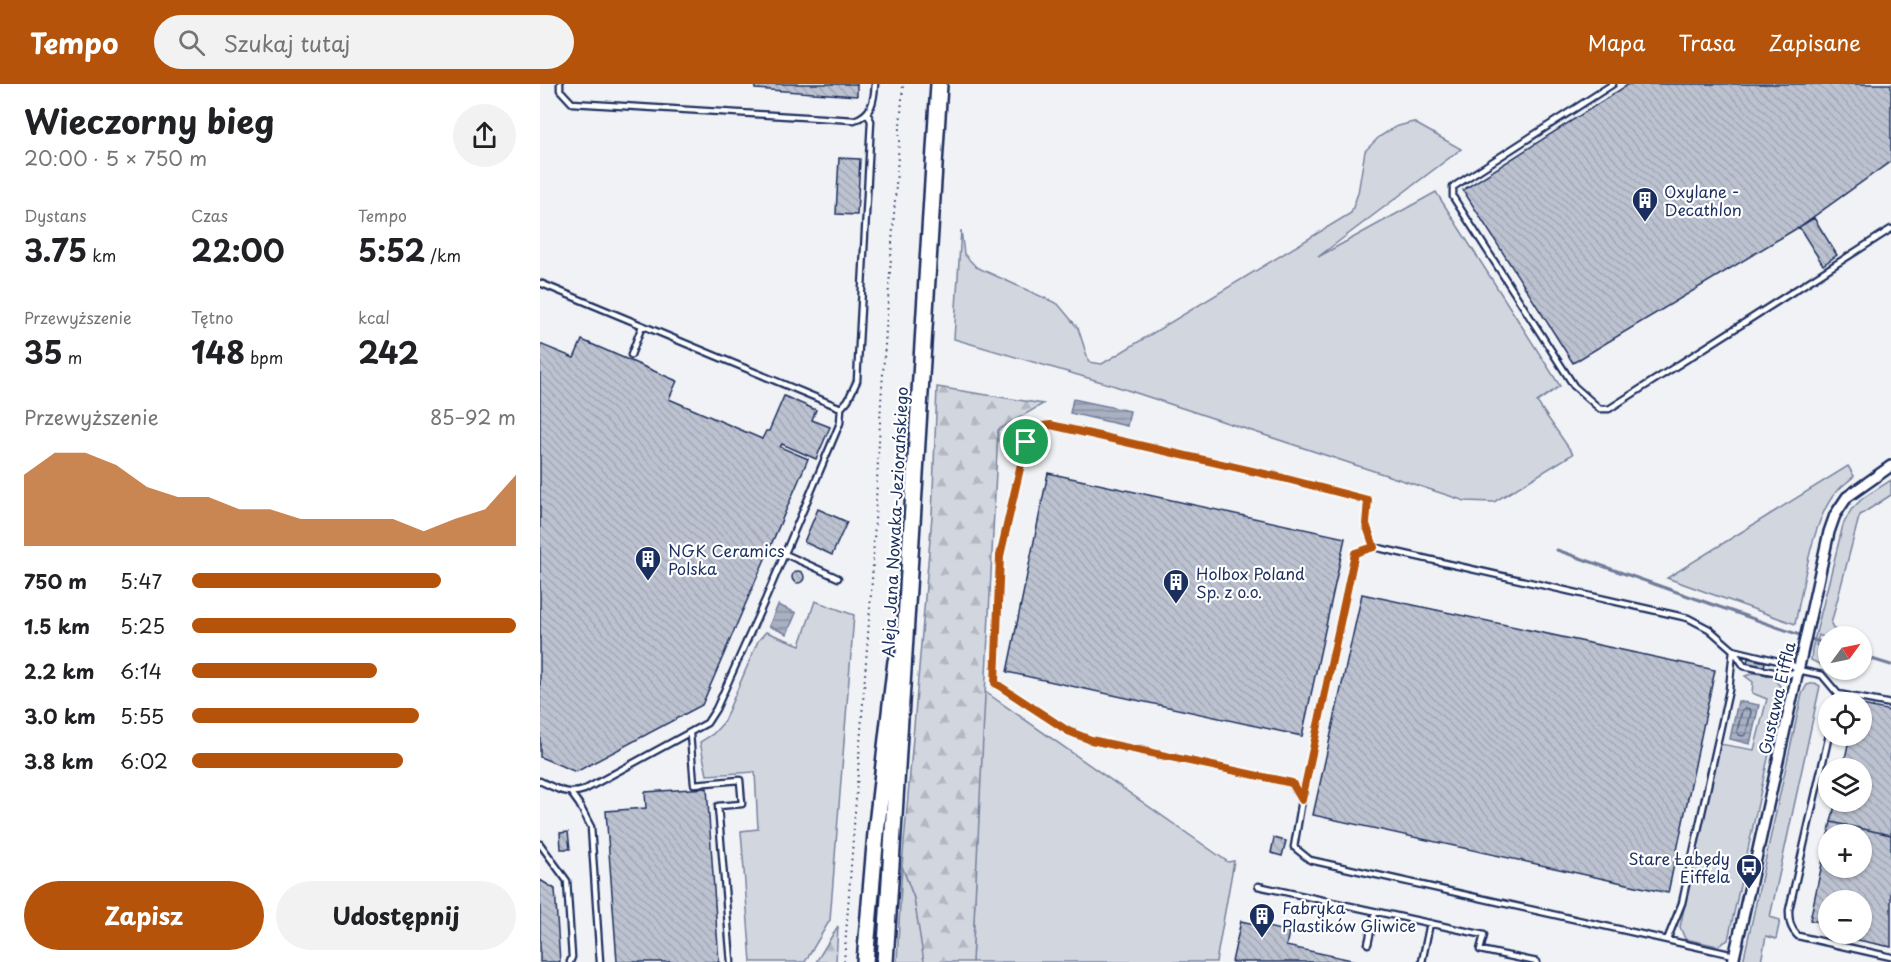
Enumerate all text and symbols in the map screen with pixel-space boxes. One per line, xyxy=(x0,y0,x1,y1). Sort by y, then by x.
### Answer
search box xyxy=(154,15,574,69)
text: Tempo xyxy=(30,21,118,64)
icon: search xyxy=(175,26,208,59)
text: Szukaj tutaj xyxy=(223,26,350,59)
text: Mapa xyxy=(1588,26,1645,58)
text: Trasa xyxy=(1678,26,1735,58)
text: Zapisane xyxy=(1768,26,1861,58)
text: Wieczorny bieg xyxy=(24,95,274,145)
button: share xyxy=(453,104,516,167)
text: 20:00 · 5 × 750 m xyxy=(24,143,207,173)
place label: Oxylane - Decathlon xyxy=(1664,179,1742,221)
building icon: Oxylane - Decathlon xyxy=(1630,185,1660,223)
text: Dystans xyxy=(24,203,87,227)
text: Czas xyxy=(191,203,228,227)
text: Tempo xyxy=(358,203,407,227)
text: 3.75 xyxy=(24,227,87,272)
text: 22:00 xyxy=(191,227,285,272)
text: 5:52 xyxy=(358,227,425,272)
text: km xyxy=(87,243,116,267)
text: /km xyxy=(425,243,461,267)
text: Przewyższenie xyxy=(24,305,132,329)
text: Tętno xyxy=(191,305,233,329)
text: kcal xyxy=(358,305,390,329)
text: 35 xyxy=(24,329,63,374)
text: 148 xyxy=(191,329,245,374)
text: 242 xyxy=(358,329,419,374)
text: m xyxy=(63,345,82,369)
text: bpm xyxy=(245,345,283,369)
street label: Aleja Jana Nowaka-Jeziorańskiego xyxy=(875,386,913,658)
text: Przewyższenie xyxy=(24,402,159,432)
text: 85–92 m xyxy=(430,402,516,432)
pin xyxy=(1000,416,1051,467)
icon: arrive xyxy=(1009,425,1042,458)
place label: NGK Ceramics Polska xyxy=(668,538,784,580)
building icon: NGK Ceramics Polska xyxy=(633,544,663,582)
place label: Holbox Poland Sp. z o.o. xyxy=(1196,561,1305,603)
text: 750 m xyxy=(24,566,87,596)
text: 5:47 xyxy=(120,566,162,596)
building icon: Holbox Poland Sp. z o.o. xyxy=(1161,567,1191,605)
text: 1.5 km xyxy=(24,611,90,641)
text: 5:25 xyxy=(120,611,165,641)
north arrow xyxy=(1818,626,1872,680)
map controls xyxy=(1818,626,1872,944)
street label: Gustawa Eiffla xyxy=(1751,639,1801,757)
text: 2.2 km xyxy=(24,656,94,686)
text: 6:14 xyxy=(120,656,162,686)
button: locate xyxy=(1818,692,1872,746)
text: 3.0 km xyxy=(24,701,96,731)
text: 5:55 xyxy=(120,701,164,731)
text: 3.8 km xyxy=(24,746,94,776)
text: 6:02 xyxy=(120,746,168,776)
button: layers xyxy=(1818,758,1872,812)
button: + xyxy=(1818,824,1872,878)
place label: Stare Łabędy Eiffela xyxy=(1628,846,1730,888)
bus stop icon: Stare Łabędy Eiffela xyxy=(1734,852,1764,890)
button: Zapisz xyxy=(24,881,264,950)
button: Udostępnij xyxy=(276,881,516,950)
button: − xyxy=(1818,890,1872,944)
place label: Fabryka Plastików Gliwice xyxy=(1282,895,1416,937)
building icon: Fabryka Plastików Gliwice xyxy=(1247,901,1277,939)

